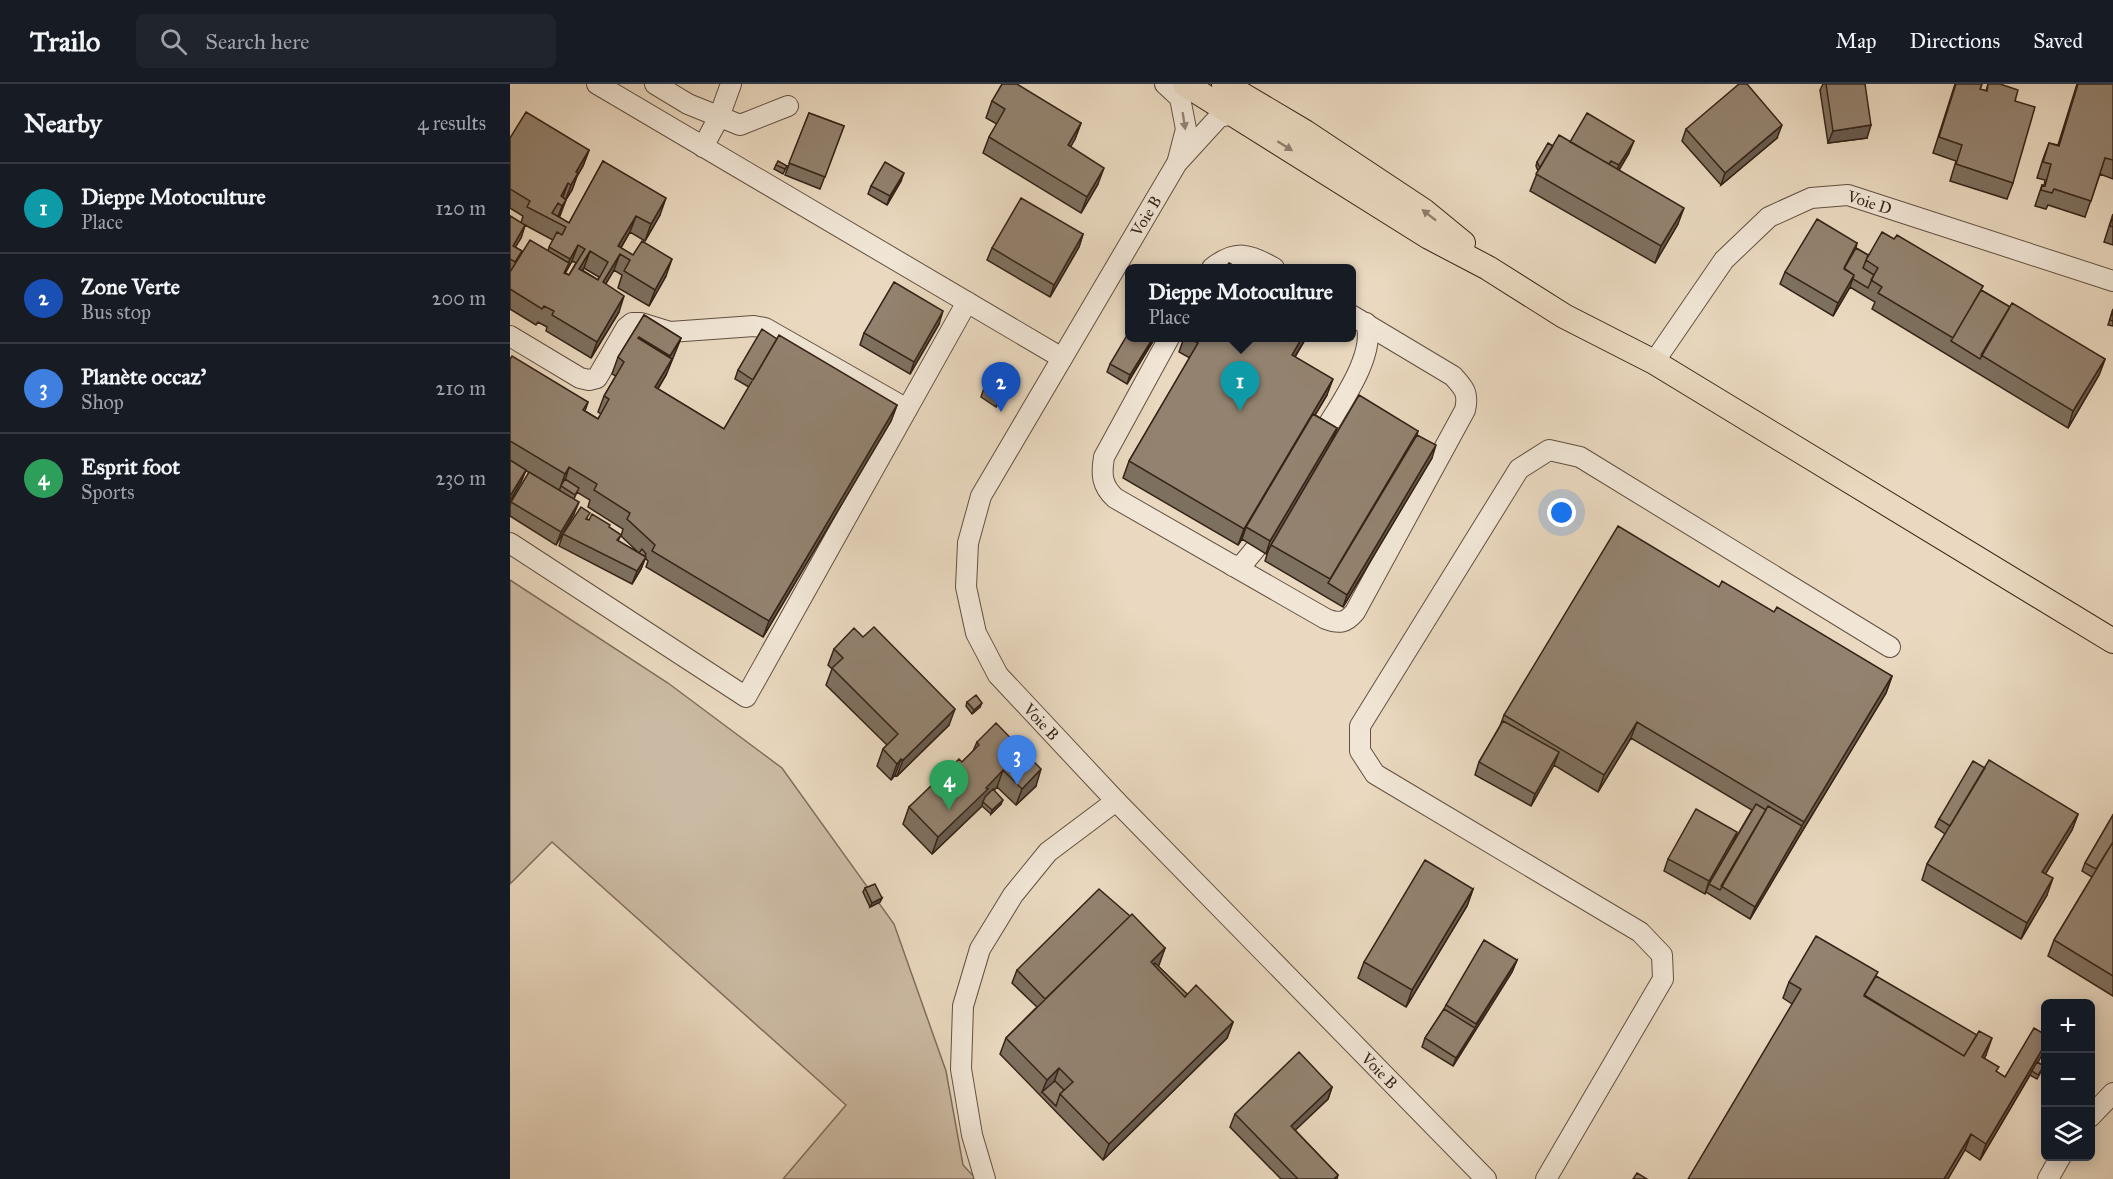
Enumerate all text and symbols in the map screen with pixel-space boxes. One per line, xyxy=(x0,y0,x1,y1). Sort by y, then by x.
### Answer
search box xyxy=(136,14,556,68)
text: Trailo xyxy=(30,24,100,59)
icon: search xyxy=(157,25,190,58)
text: Search here xyxy=(205,28,309,55)
text: Map xyxy=(1836,28,1877,54)
text: Directions xyxy=(1910,28,2000,54)
text: Saved xyxy=(2033,28,2083,54)
text: Nearby xyxy=(24,107,102,139)
text: 4 results xyxy=(417,111,486,135)
one-way arrow xyxy=(1180,111,1189,130)
one-way arrow xyxy=(1276,140,1293,151)
text: Dieppe Motoculture xyxy=(81,183,266,210)
street label: Voie D xyxy=(1844,186,1894,218)
street label: Voie B xyxy=(1126,193,1165,240)
text: 1 xyxy=(40,196,47,220)
text: 120 m xyxy=(435,196,486,220)
text: Place xyxy=(81,210,123,234)
one-way arrow xyxy=(1421,210,1436,222)
popup xyxy=(1125,264,1356,342)
text: Zone Verte xyxy=(81,273,180,300)
text: Dieppe Motoculture xyxy=(1148,278,1333,305)
text: 2 xyxy=(39,286,48,310)
text: 200 m xyxy=(432,286,486,310)
text: Bus stop xyxy=(81,300,151,324)
text: Place xyxy=(1148,305,1190,329)
pin: 2 xyxy=(982,362,1020,412)
pin: 1 xyxy=(1220,362,1260,411)
text: Planète occaz' xyxy=(81,363,206,390)
text: 3 xyxy=(40,376,48,400)
text: 210 m xyxy=(436,376,486,400)
text: Shop xyxy=(81,390,124,414)
text: Esprit foot xyxy=(81,453,180,480)
text: 4 xyxy=(38,466,49,490)
text: 230 m xyxy=(435,466,486,490)
text: Sports xyxy=(81,480,135,504)
your location xyxy=(1547,498,1576,527)
street label: Voie B xyxy=(1019,699,1063,744)
pin: 3 xyxy=(998,736,1036,785)
pin: 4 xyxy=(930,760,968,810)
map controls xyxy=(2041,999,2095,1161)
button: + xyxy=(2041,999,2095,1053)
street label: Voie B xyxy=(1357,1048,1402,1093)
button: − xyxy=(2041,1053,2095,1107)
button: layers xyxy=(2041,1107,2095,1161)

